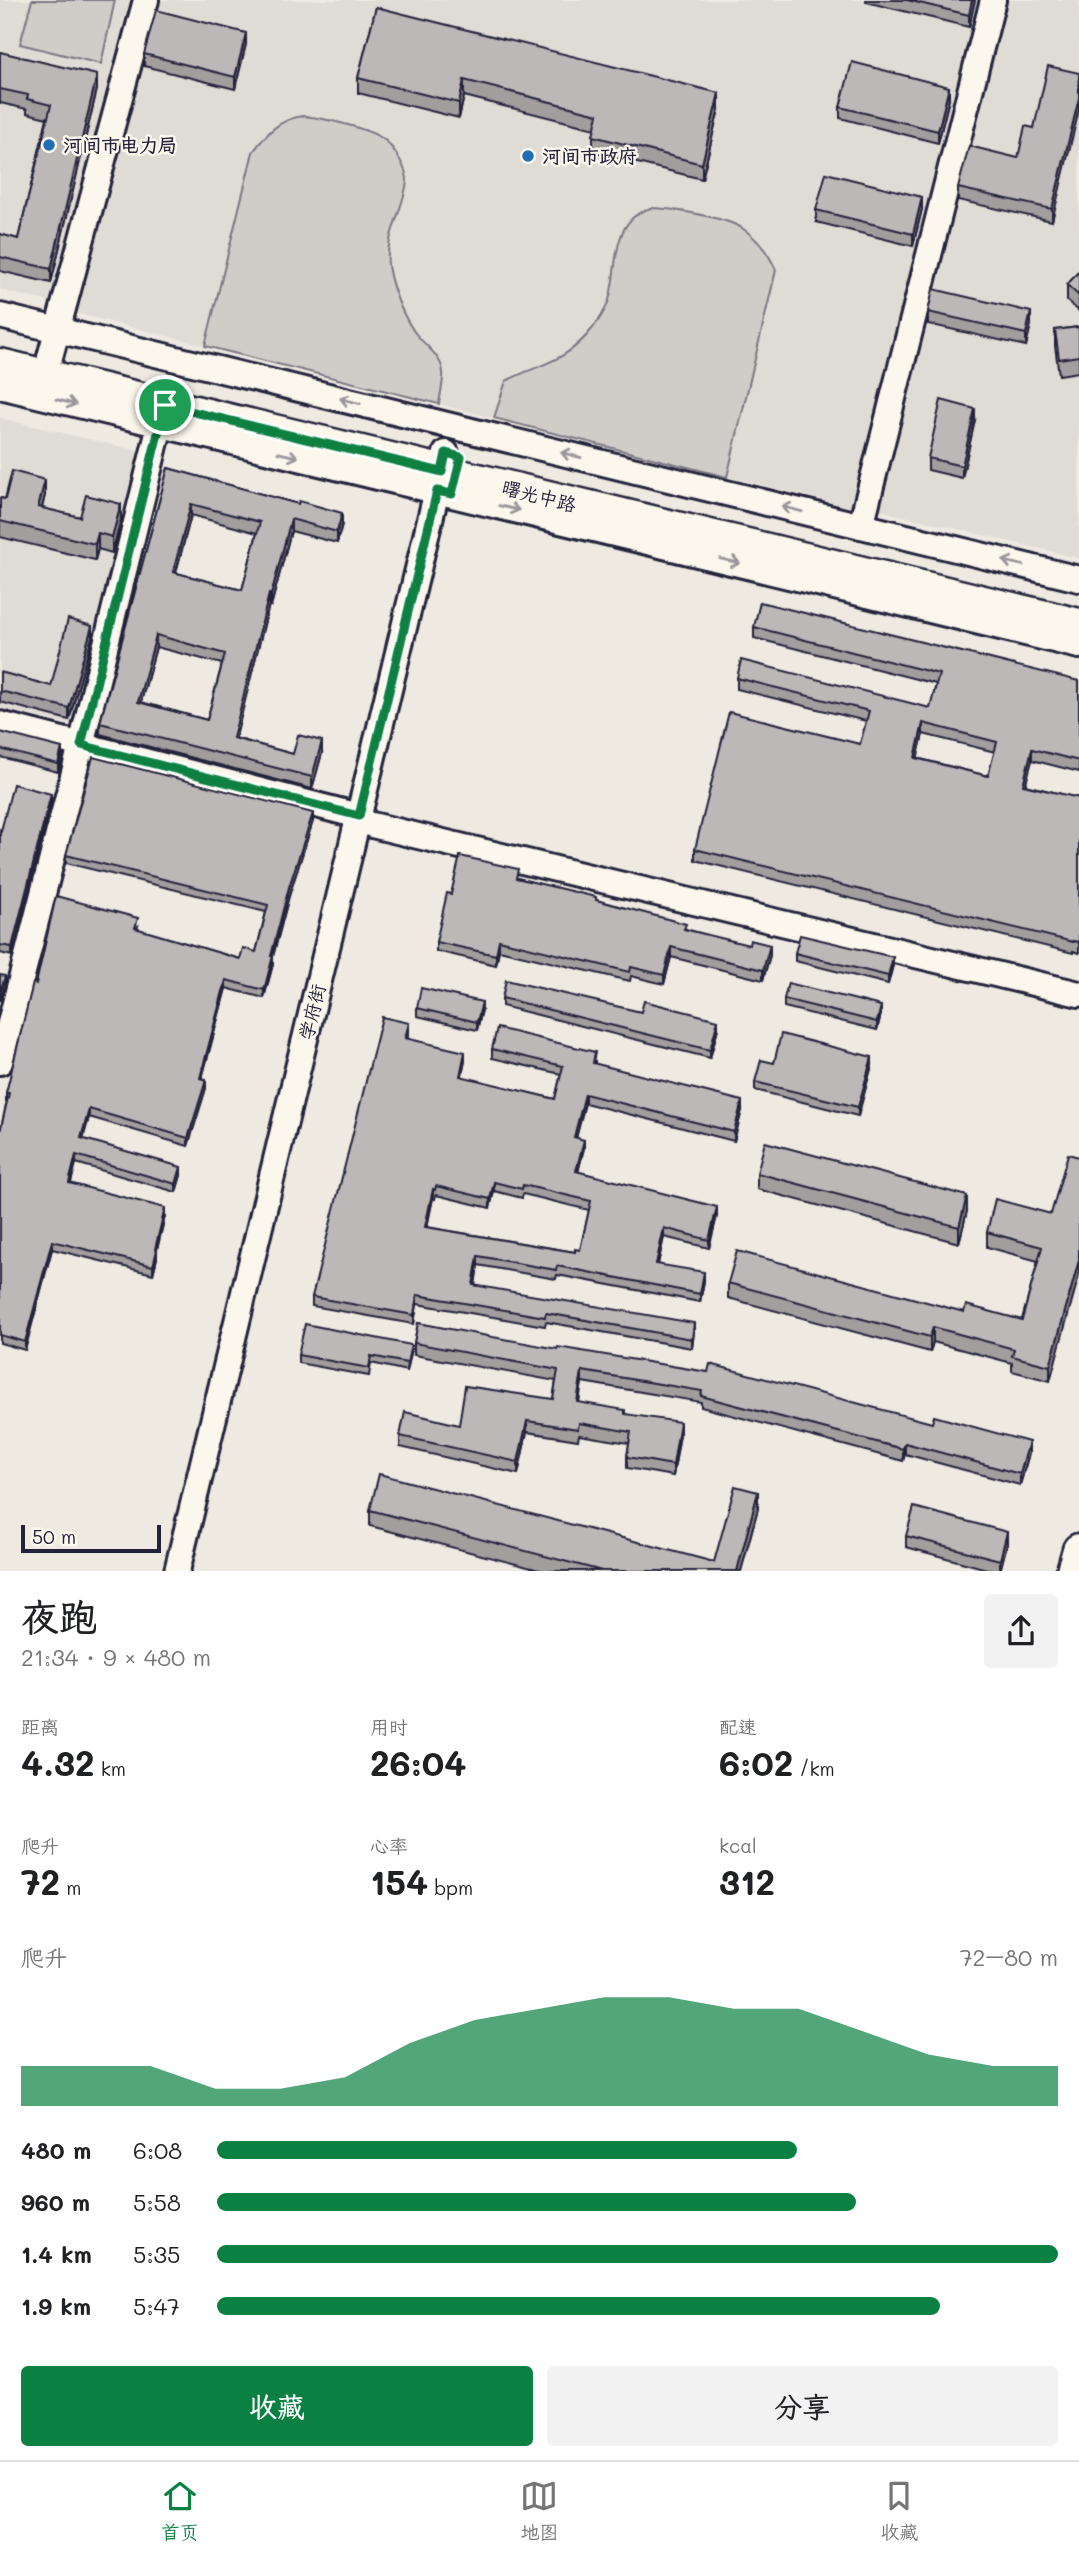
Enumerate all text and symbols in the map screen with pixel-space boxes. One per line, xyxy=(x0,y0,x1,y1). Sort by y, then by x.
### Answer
place label: 河间市电力局 xyxy=(63,132,177,157)
marker: 河间市电力局 xyxy=(41,137,57,153)
place label: 河间市政府 xyxy=(542,143,637,168)
marker: 河间市政府 xyxy=(520,148,536,164)
pin xyxy=(135,375,195,435)
icon: arrive xyxy=(146,386,184,424)
one-way arrow xyxy=(339,394,361,407)
one-way arrow xyxy=(54,396,77,409)
one-way arrow xyxy=(560,448,582,461)
one-way arrow xyxy=(276,449,298,462)
street label: 曙光中路 xyxy=(499,474,579,517)
one-way arrow xyxy=(497,502,520,515)
one-way arrow xyxy=(781,502,803,515)
one-way arrow xyxy=(718,555,741,568)
one-way arrow xyxy=(1002,556,1025,569)
street label: 学府街 xyxy=(292,981,331,1043)
scale bar xyxy=(21,1522,161,1554)
text: 50 m xyxy=(32,1524,76,1549)
text: 夜跑 xyxy=(21,1591,97,1641)
button: share xyxy=(984,1594,1058,1668)
text: 21:34 · 9 × 480 m xyxy=(21,1642,211,1672)
text: 距离 xyxy=(21,1714,59,1739)
text: 用时 xyxy=(370,1714,408,1739)
text: 配速 xyxy=(719,1714,757,1739)
text: 4.32 xyxy=(21,1739,95,1785)
text: 26:04 xyxy=(370,1739,467,1785)
text: 6:02 xyxy=(719,1739,793,1785)
text: km xyxy=(95,1756,126,1781)
text: /km xyxy=(793,1756,835,1781)
text: 爬升 xyxy=(21,1833,59,1858)
text: 心率 xyxy=(370,1833,408,1858)
text: kcal xyxy=(719,1833,757,1858)
text: 72 xyxy=(21,1858,60,1904)
text: 154 xyxy=(370,1858,428,1904)
text: 312 xyxy=(719,1858,775,1904)
text: m xyxy=(60,1875,81,1900)
text: bpm xyxy=(428,1875,473,1900)
text: 爬升 xyxy=(21,1942,67,1972)
text: 72–80 m xyxy=(960,1942,1058,1972)
text: 480 m xyxy=(21,2135,91,2165)
text: 6:08 xyxy=(133,2135,182,2165)
text: 960 m xyxy=(21,2187,90,2217)
text: 5:58 xyxy=(133,2187,181,2217)
text: 1.4 km xyxy=(21,2239,92,2269)
text: 5:35 xyxy=(133,2239,180,2269)
text: 1.9 km xyxy=(21,2291,91,2321)
text: 5:47 xyxy=(133,2291,180,2321)
button: 收藏 xyxy=(21,2366,533,2446)
button: 分享 xyxy=(547,2366,1058,2446)
tab: 首页 xyxy=(161,2477,199,2544)
tab: 地图 xyxy=(520,2477,558,2544)
tab: 收藏 xyxy=(880,2477,918,2544)

